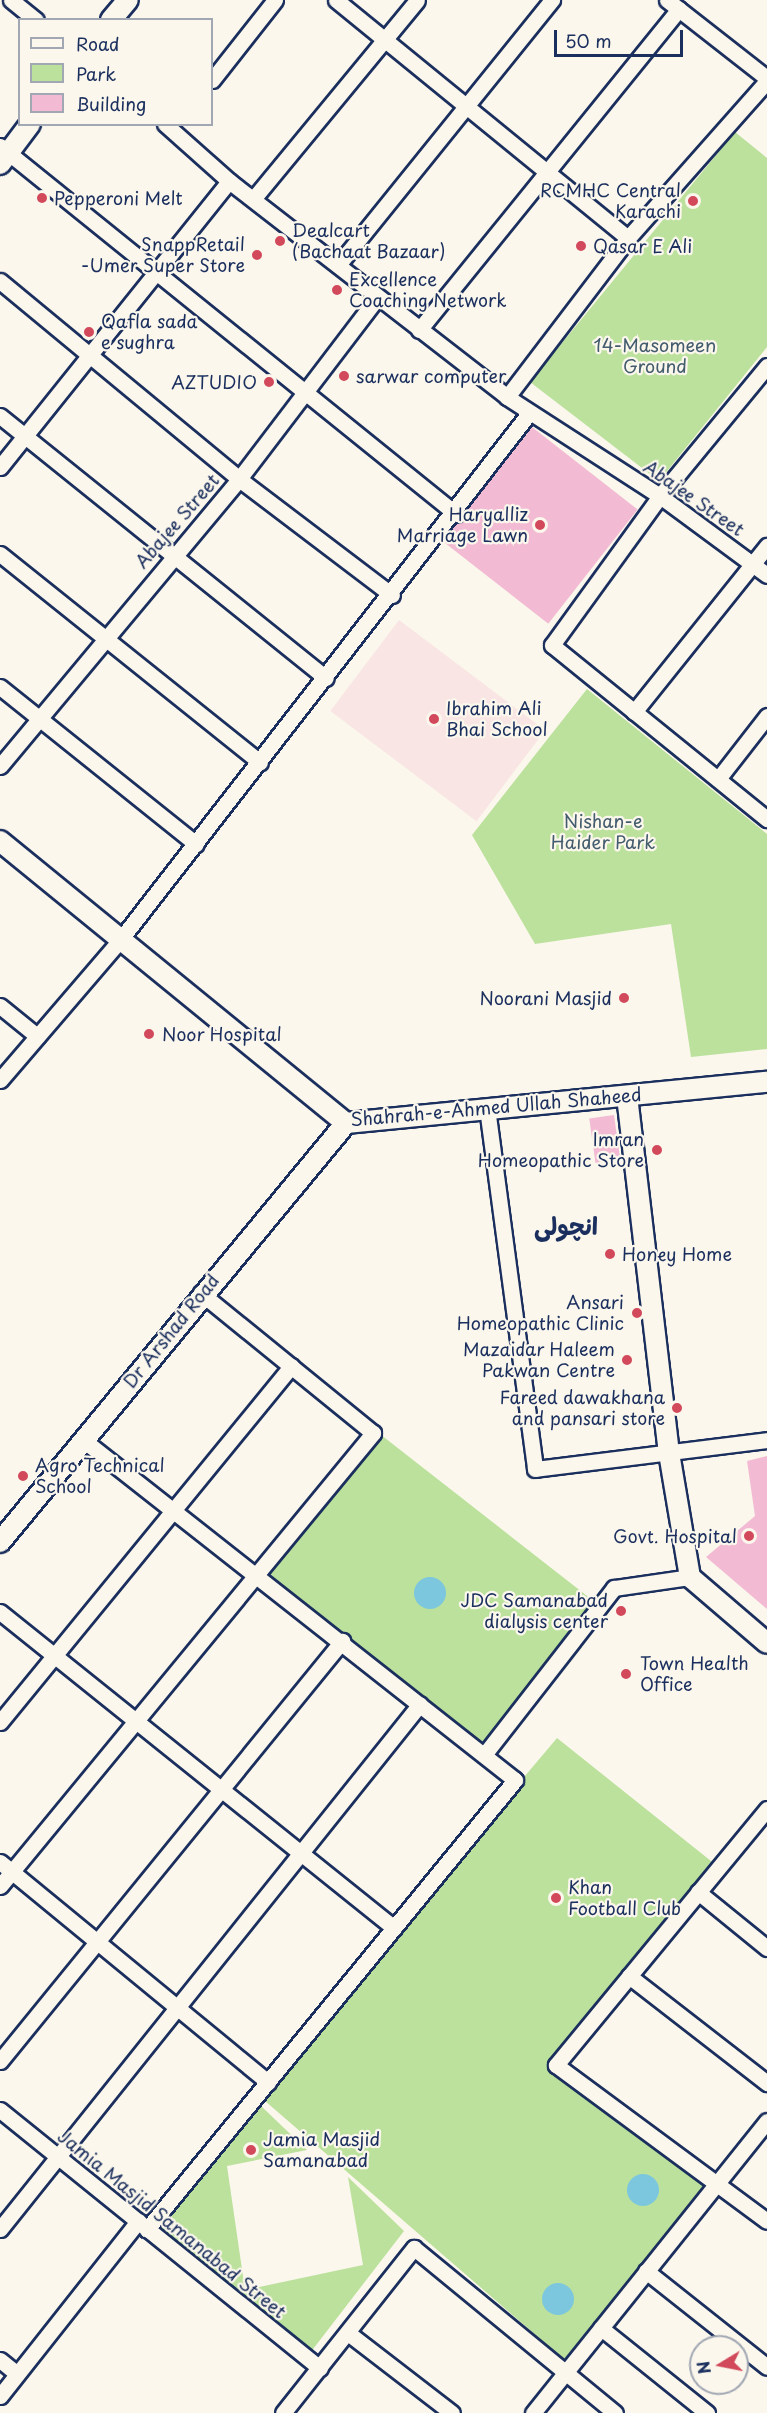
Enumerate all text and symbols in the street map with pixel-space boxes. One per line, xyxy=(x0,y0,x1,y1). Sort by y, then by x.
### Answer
legend xyxy=(18,18,213,126)
scale bar xyxy=(557,18,686,56)
text: 50 m xyxy=(565,27,612,54)
text: Road xyxy=(76,30,120,57)
text: Park xyxy=(76,60,116,87)
text: Building xyxy=(76,90,146,117)
place label: RCMHC Central Karachi xyxy=(540,180,681,222)
place label: Pepperoni Melt xyxy=(54,187,183,209)
marker: Pepperoni Melt xyxy=(35,191,49,205)
marker: RCMHC Central Karachi xyxy=(686,194,700,208)
place label: Dealcart (Bachaat Bazaar) xyxy=(292,220,447,262)
place label: SnappRetail -Umer Super Store xyxy=(80,234,245,276)
marker: Dealcart (Bachaat Bazaar) xyxy=(273,234,287,248)
place label: Qasar E Ali xyxy=(593,235,693,257)
marker: Qasar E Ali xyxy=(574,239,588,253)
marker: SnappRetail -Umer Super Store xyxy=(250,248,264,262)
place label: Excellence Coaching Network xyxy=(349,269,509,312)
marker: Excellence Coaching Network xyxy=(330,283,344,297)
place label: Qafla sada e sughra xyxy=(101,311,197,354)
marker: Qafla sada e sughra xyxy=(82,325,96,339)
park label: 14-Masomeen Ground xyxy=(594,335,716,378)
place label: sarwar computer xyxy=(356,365,506,387)
marker: sarwar computer xyxy=(337,369,351,383)
place label: AZTUDIO xyxy=(171,371,257,393)
marker: AZTUDIO xyxy=(262,375,276,389)
street label: Abajee Street xyxy=(639,455,749,541)
street label: Abajee Street xyxy=(130,469,224,573)
place label: Haryalliz Marriage Lawn xyxy=(398,504,528,546)
marker: Haryalliz Marriage Lawn xyxy=(533,518,547,532)
place label: Ibrahim Ali Bhai School xyxy=(446,698,547,740)
marker: Ibrahim Ali Bhai School xyxy=(427,712,441,726)
park label: Nishan-e Haider Park xyxy=(551,811,655,854)
place label: Noorani Masjid xyxy=(479,987,612,1009)
marker: Noorani Masjid xyxy=(617,991,631,1005)
place label: Noor Hospital xyxy=(162,1023,283,1045)
marker: Noor Hospital xyxy=(140,1025,158,1043)
street label: Shahrah-e-Ahmed Ullah Shaheed xyxy=(349,1083,643,1131)
place label: Imran Homeopathic Store xyxy=(478,1129,644,1172)
marker: Imran Homeopathic Store xyxy=(648,1141,666,1159)
district label: انچولی xyxy=(534,1212,598,1240)
place label: Honey Home xyxy=(622,1243,733,1265)
marker: Honey Home xyxy=(603,1247,617,1261)
street label: Dr Arshad Road xyxy=(118,1270,224,1392)
place label: Ansari Homeopathic Clinic xyxy=(456,1292,624,1334)
marker: Ansari Homeopathic Clinic xyxy=(628,1304,646,1322)
place label: Mazaidar Haleem Pakwan Centre xyxy=(462,1339,615,1382)
marker: Mazaidar Haleem Pakwan Centre xyxy=(620,1353,634,1367)
place label: Fareed dawakhana and pansari store xyxy=(499,1387,665,1430)
marker: Fareed dawakhana and pansari store xyxy=(670,1401,684,1415)
place label: Agro Technical School xyxy=(35,1455,164,1498)
marker: Agro Technical School xyxy=(16,1469,30,1483)
place label: Govt. Hospital xyxy=(613,1525,737,1547)
marker: Govt. Hospital xyxy=(742,1529,756,1543)
place label: JDC Samanabad dialysis center xyxy=(458,1590,608,1632)
marker: JDC Samanabad dialysis center xyxy=(612,1602,630,1620)
place label: Town Health Office xyxy=(640,1653,748,1696)
marker: Town Health Office xyxy=(617,1665,635,1683)
place label: Khan Football Club xyxy=(568,1877,681,1920)
marker: Khan Football Club xyxy=(549,1891,563,1905)
street label: Jamia Masjid Samanabad Street xyxy=(53,2125,291,2323)
place label: Jamia Masjid Samanabad xyxy=(263,2129,380,2172)
marker: Jamia Masjid Samanabad xyxy=(244,2143,258,2157)
north arrow xyxy=(689,2335,749,2395)
text: N xyxy=(690,2359,716,2376)

